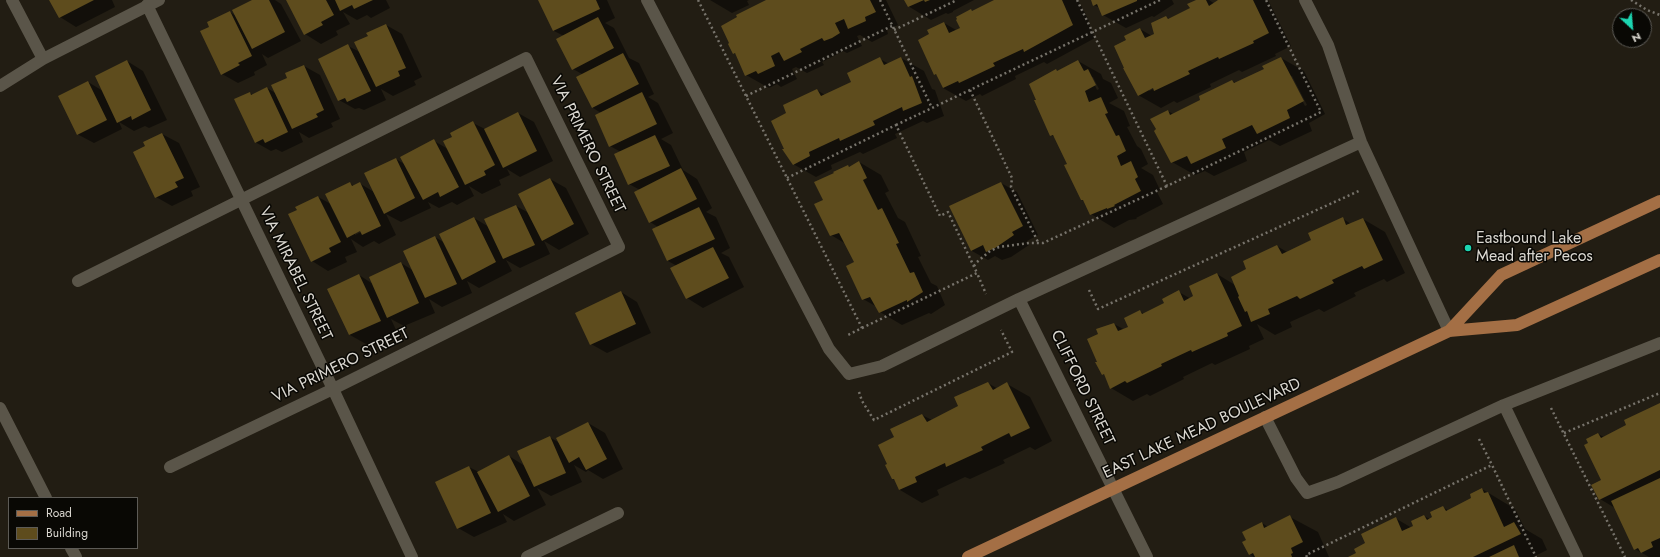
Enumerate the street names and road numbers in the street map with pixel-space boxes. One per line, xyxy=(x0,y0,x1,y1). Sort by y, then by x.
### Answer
street label: VIA PRIMERO STREET xyxy=(546,73,628,217)
street label: VIA MIRABEL STREET xyxy=(254,204,336,344)
street label: VIA PRIMERO STREET xyxy=(269,325,413,407)
street label: CLIFFORD STREET xyxy=(1046,327,1118,449)
street label: EAST LAKE MEAD BOULEVARD xyxy=(1100,375,1304,483)

